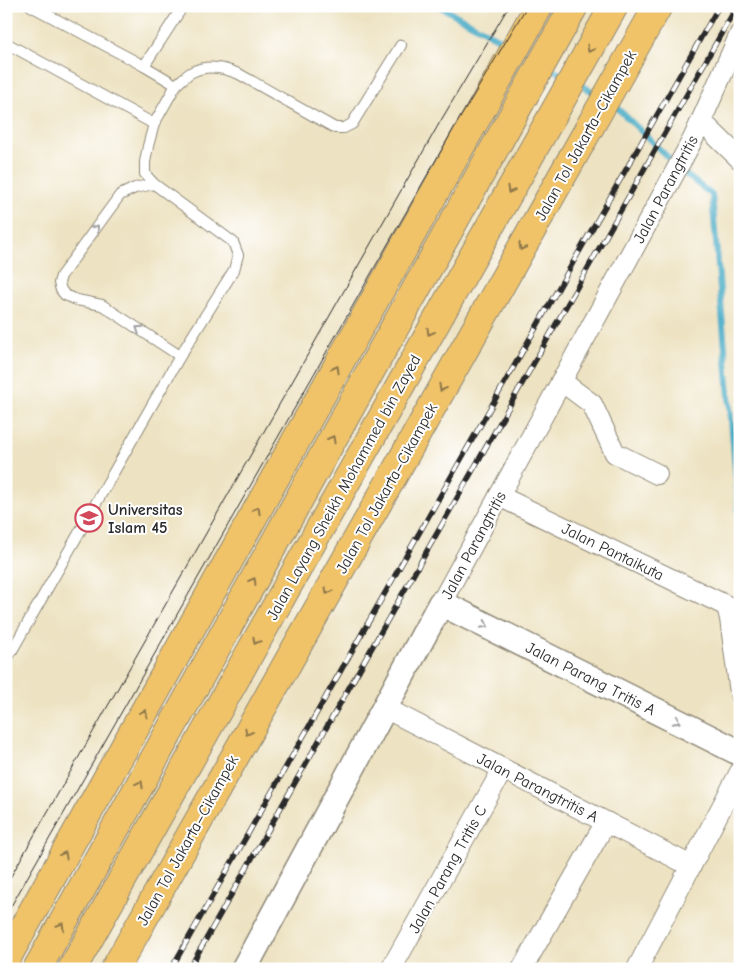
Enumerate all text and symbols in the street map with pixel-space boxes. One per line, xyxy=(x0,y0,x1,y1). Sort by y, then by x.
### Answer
one-way arrow xyxy=(586,43,596,52)
street label: Jalan Tol Jakarta–Cikampek xyxy=(531,47,640,224)
street label: Jalan Parangtritis xyxy=(630,132,702,246)
one-way arrow xyxy=(506,185,516,194)
one-way arrow xyxy=(90,224,99,234)
one-way arrow xyxy=(518,241,528,250)
one-way arrow xyxy=(135,326,145,335)
one-way arrow xyxy=(426,327,436,336)
street label: Jalan Layang Sheikh Mohammed bin Zayed xyxy=(263,352,425,623)
one-way arrow xyxy=(330,365,340,374)
one-way arrow xyxy=(438,383,448,392)
street label: Jalan Tol Jakarta–Cikampek xyxy=(332,400,441,577)
one-way arrow xyxy=(326,436,336,445)
street label: Jalan Parangtritis xyxy=(438,488,510,602)
place label: Universitas Islam 45 xyxy=(108,501,183,537)
school or university icon: Universitas Islam 45 xyxy=(74,503,104,533)
one-way arrow xyxy=(251,507,261,516)
street label: Jalan Pantaikuta xyxy=(559,519,666,584)
one-way arrow xyxy=(247,578,257,587)
one-way arrow xyxy=(324,586,334,595)
one-way arrow xyxy=(480,619,489,629)
one-way arrow xyxy=(252,636,262,645)
street label: Jalan Parang Tritis A xyxy=(523,638,658,719)
one-way arrow xyxy=(137,710,147,719)
one-way arrow xyxy=(672,715,681,725)
one-way arrow xyxy=(244,727,254,736)
street label: Jalan Parangtritis A xyxy=(474,750,601,826)
street label: Jalan Tol Jakarta–Cikampek xyxy=(133,752,242,929)
one-way arrow xyxy=(134,781,144,790)
street label: Jalan Parang Tritis C xyxy=(405,802,491,937)
one-way arrow xyxy=(58,852,68,861)
one-way arrow xyxy=(55,923,65,932)

